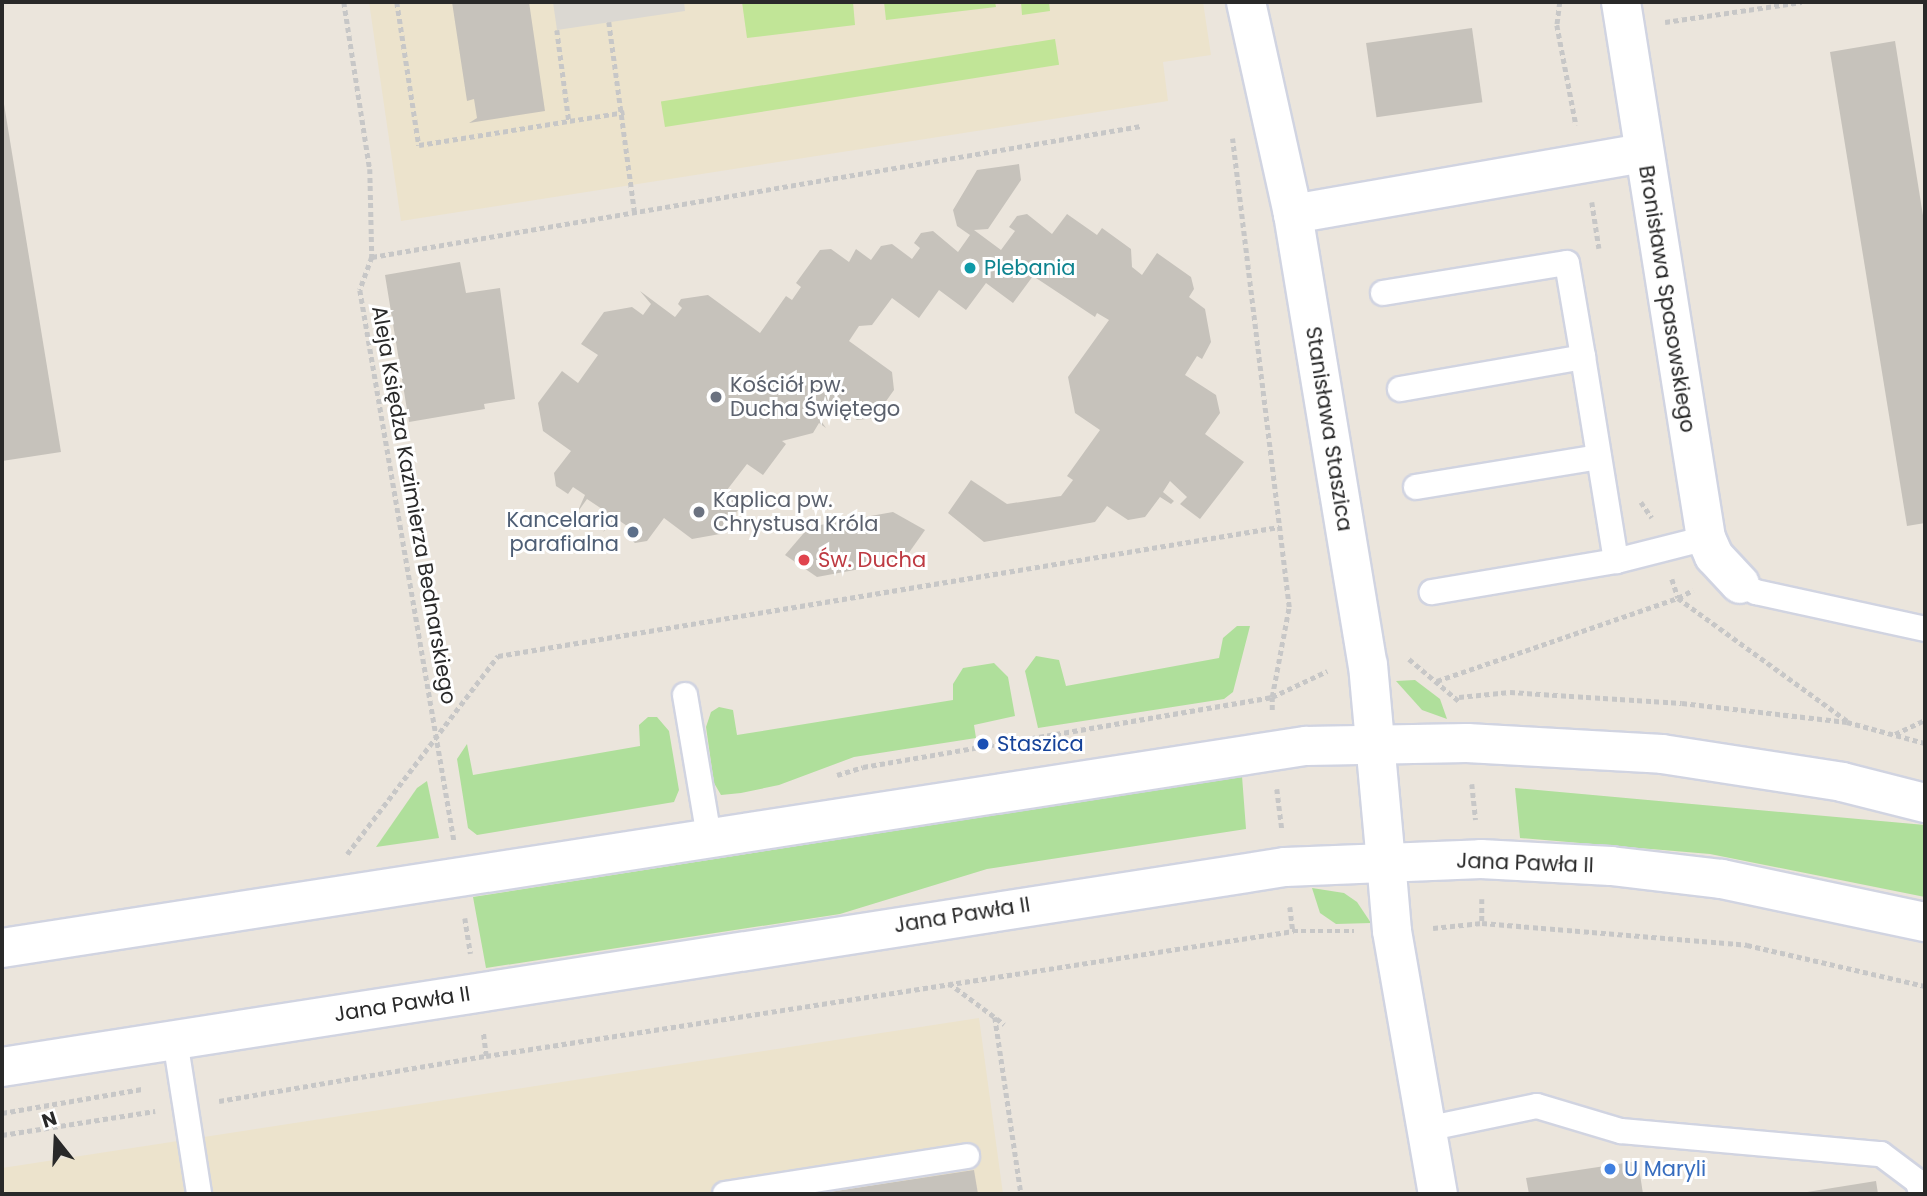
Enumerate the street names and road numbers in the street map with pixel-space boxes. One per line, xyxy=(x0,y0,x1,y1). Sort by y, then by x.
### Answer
street label: Bronisława Spasowskiego xyxy=(1633,164,1701,434)
street label: Aleja Księdza Kazimierza Bednarskiego xyxy=(366,304,462,706)
street label: Stanisława Staszica xyxy=(1300,325,1358,533)
street label: Jana Pawła II xyxy=(1456,848,1594,878)
street label: Jana Pawła II xyxy=(892,892,1032,938)
street label: Jana Pawła II xyxy=(332,981,472,1027)

